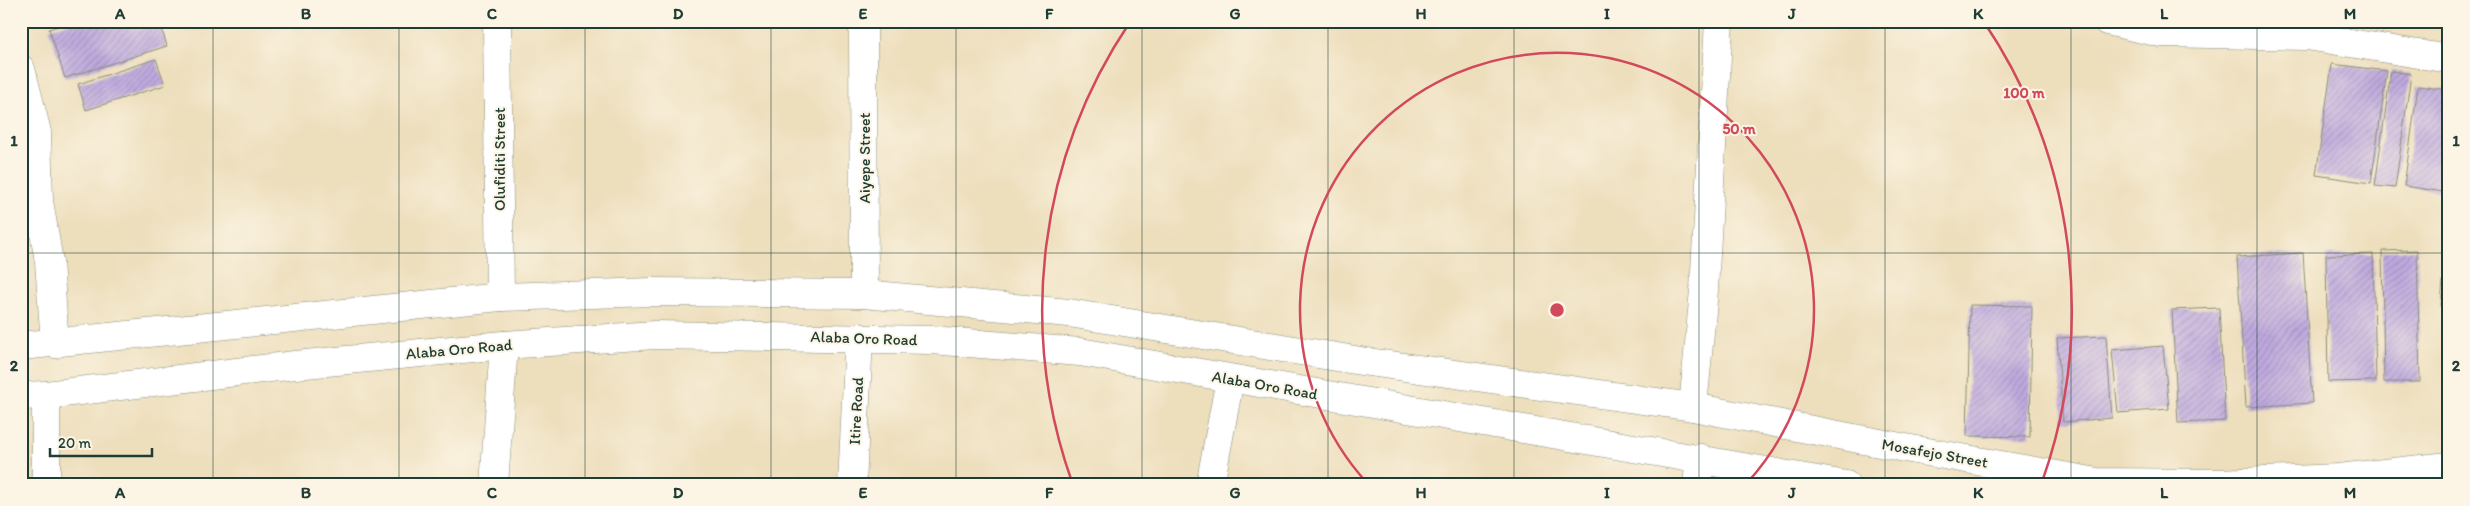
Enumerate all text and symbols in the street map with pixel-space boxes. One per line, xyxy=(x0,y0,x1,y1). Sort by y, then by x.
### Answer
text: A xyxy=(114,4,126,23)
text: B xyxy=(301,4,312,23)
text: C xyxy=(487,4,498,23)
text: D xyxy=(673,4,684,23)
text: E xyxy=(859,4,868,23)
text: F xyxy=(1045,4,1054,23)
text: G xyxy=(1229,4,1241,23)
text: H xyxy=(1415,4,1427,23)
text: I xyxy=(1604,4,1610,23)
text: J xyxy=(1787,4,1796,23)
text: K xyxy=(1973,4,1984,23)
text: L xyxy=(2160,4,2169,23)
text: M xyxy=(2344,4,2356,23)
text: 100 m xyxy=(2003,84,2045,102)
street label: Olufiditi Street xyxy=(490,107,509,211)
street label: Aiyepe Street xyxy=(855,112,874,204)
text: 50 m xyxy=(1722,120,1756,138)
text: 1 xyxy=(10,131,18,150)
text: 1 xyxy=(2452,131,2460,150)
centre of rings xyxy=(1548,301,1566,319)
street label: Alaba Oro Road xyxy=(810,327,918,349)
street label: Alaba Oro Road xyxy=(405,335,513,363)
text: 2 xyxy=(10,356,19,375)
text: 2 xyxy=(2452,356,2461,375)
street label: Alaba Oro Road xyxy=(1211,366,1319,404)
street label: Itire Road xyxy=(845,376,867,446)
scale bar xyxy=(50,426,152,458)
text: 20 m xyxy=(58,434,92,452)
street label: Mosafejo Street xyxy=(1880,434,1990,472)
text: A xyxy=(114,483,126,502)
text: B xyxy=(301,483,312,502)
text: C xyxy=(487,483,498,502)
text: D xyxy=(673,483,684,502)
text: E xyxy=(859,483,868,502)
text: F xyxy=(1045,483,1054,502)
text: G xyxy=(1229,483,1241,502)
text: H xyxy=(1415,483,1427,502)
text: I xyxy=(1604,483,1610,502)
text: J xyxy=(1787,483,1796,502)
text: K xyxy=(1973,483,1984,502)
text: L xyxy=(2160,483,2169,502)
text: M xyxy=(2344,483,2356,502)

